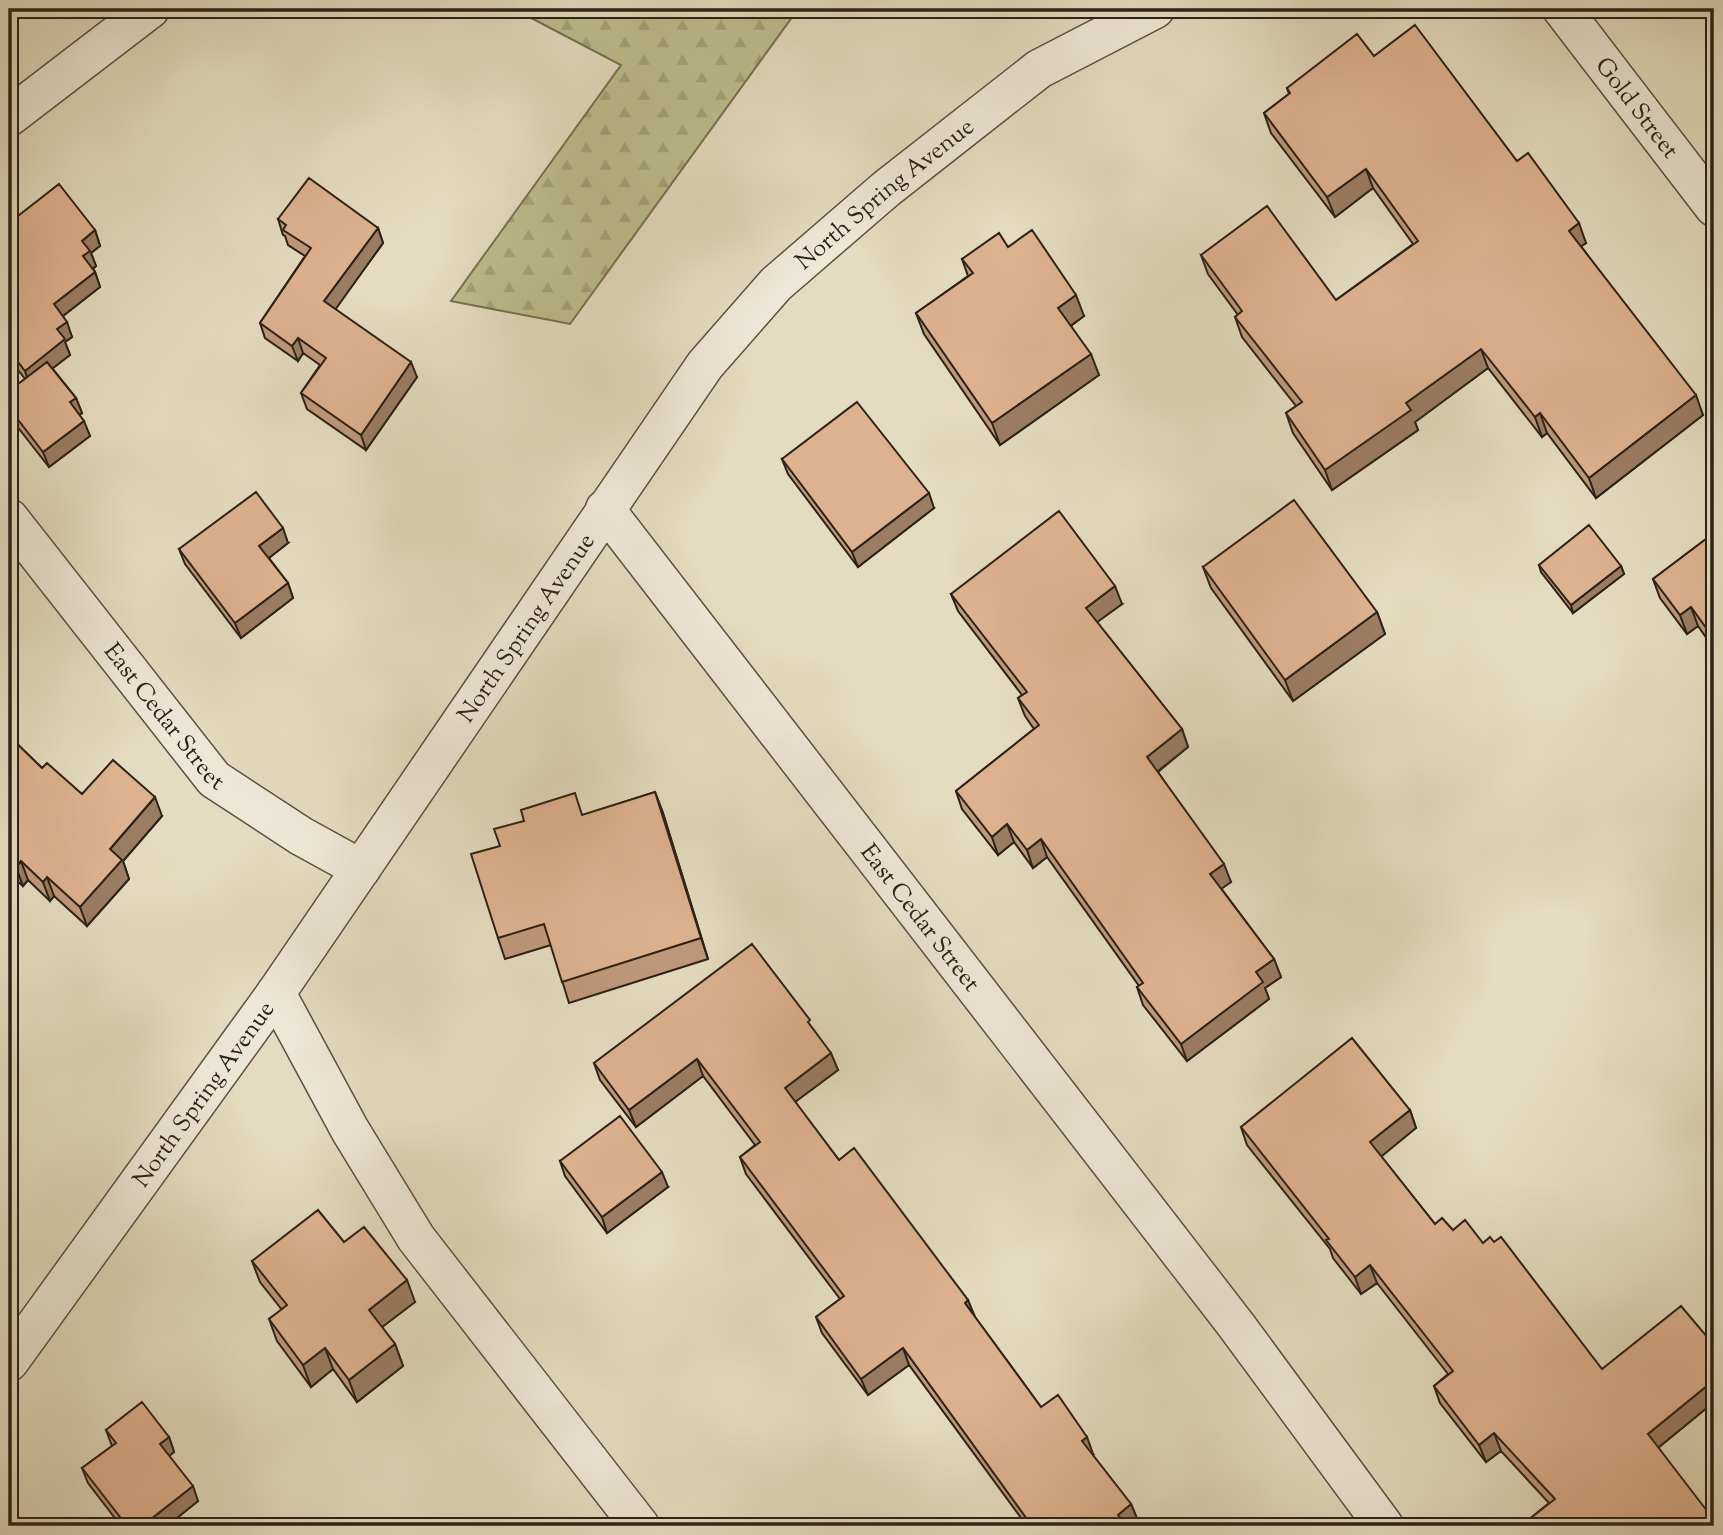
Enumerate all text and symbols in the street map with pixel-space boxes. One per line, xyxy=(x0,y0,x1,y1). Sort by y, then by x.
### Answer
street label: Gold Street xyxy=(1586,51,1686,166)
street label: North Spring Avenue xyxy=(789,111,982,279)
street label: North Spring Avenue xyxy=(450,527,604,730)
street label: East Cedar Street xyxy=(95,637,230,800)
street label: East Cedar Street xyxy=(851,837,987,999)
street label: North Spring Avenue xyxy=(126,995,284,1195)

